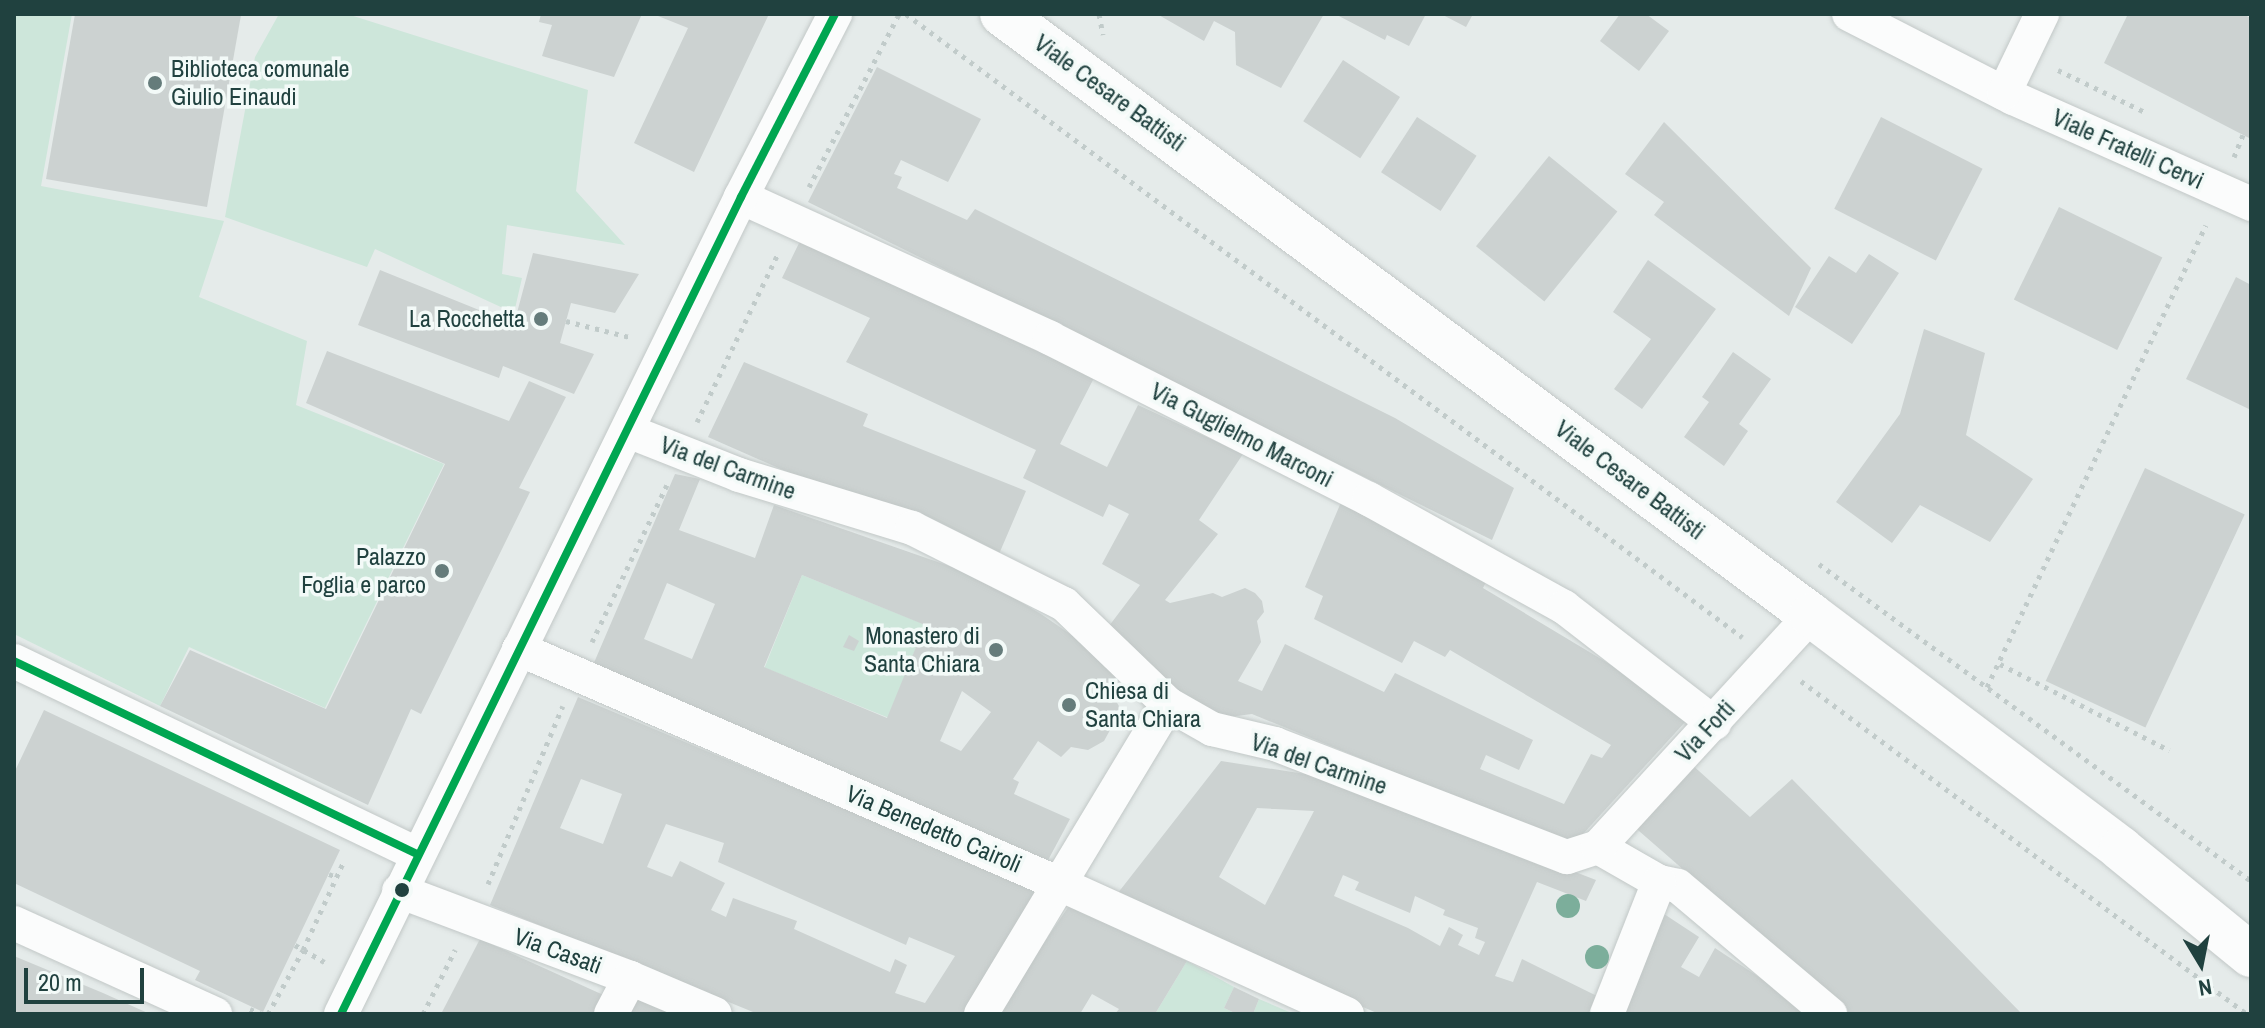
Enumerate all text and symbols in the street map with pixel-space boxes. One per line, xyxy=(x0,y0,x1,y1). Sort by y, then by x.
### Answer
street label: Viale Cesare Battisti xyxy=(1029,28,1191,158)
place label: Biblioteca comunale Giulio Einaudi xyxy=(171,55,349,111)
marker: Biblioteca comunale Giulio Einaudi xyxy=(146,74,164,92)
street label: Viale Fratelli Cervi xyxy=(2048,103,2208,195)
place label: La Rocchetta xyxy=(409,305,525,333)
marker: La Rocchetta xyxy=(532,310,550,328)
street label: Via Guglielmo Marconi xyxy=(1146,377,1338,493)
street label: Viale Cesare Battisti xyxy=(1549,414,1711,546)
street label: Via del Carmine xyxy=(656,430,800,506)
place label: Palazzo Foglia e parco xyxy=(301,543,426,599)
marker: Palazzo Foglia e parco xyxy=(433,562,451,580)
place label: Monastero di Santa Chiara xyxy=(864,622,980,678)
marker: Monastero di Santa Chiara xyxy=(987,641,1005,659)
place label: Chiesa di Santa Chiara xyxy=(1085,677,1201,733)
street label: Via Forti xyxy=(1669,694,1741,768)
marker: Chiesa di Santa Chiara xyxy=(1060,696,1078,714)
street label: Via del Carmine xyxy=(1247,727,1391,801)
street label: Via Benedetto Cairoli xyxy=(842,779,1026,879)
unlabelled marker xyxy=(394,882,410,898)
street label: Via Casati xyxy=(510,922,606,980)
north arrow xyxy=(2161,924,2241,1004)
scale bar xyxy=(28,952,148,1002)
text: 20 m xyxy=(38,966,82,998)
text: N xyxy=(2196,972,2214,1004)

